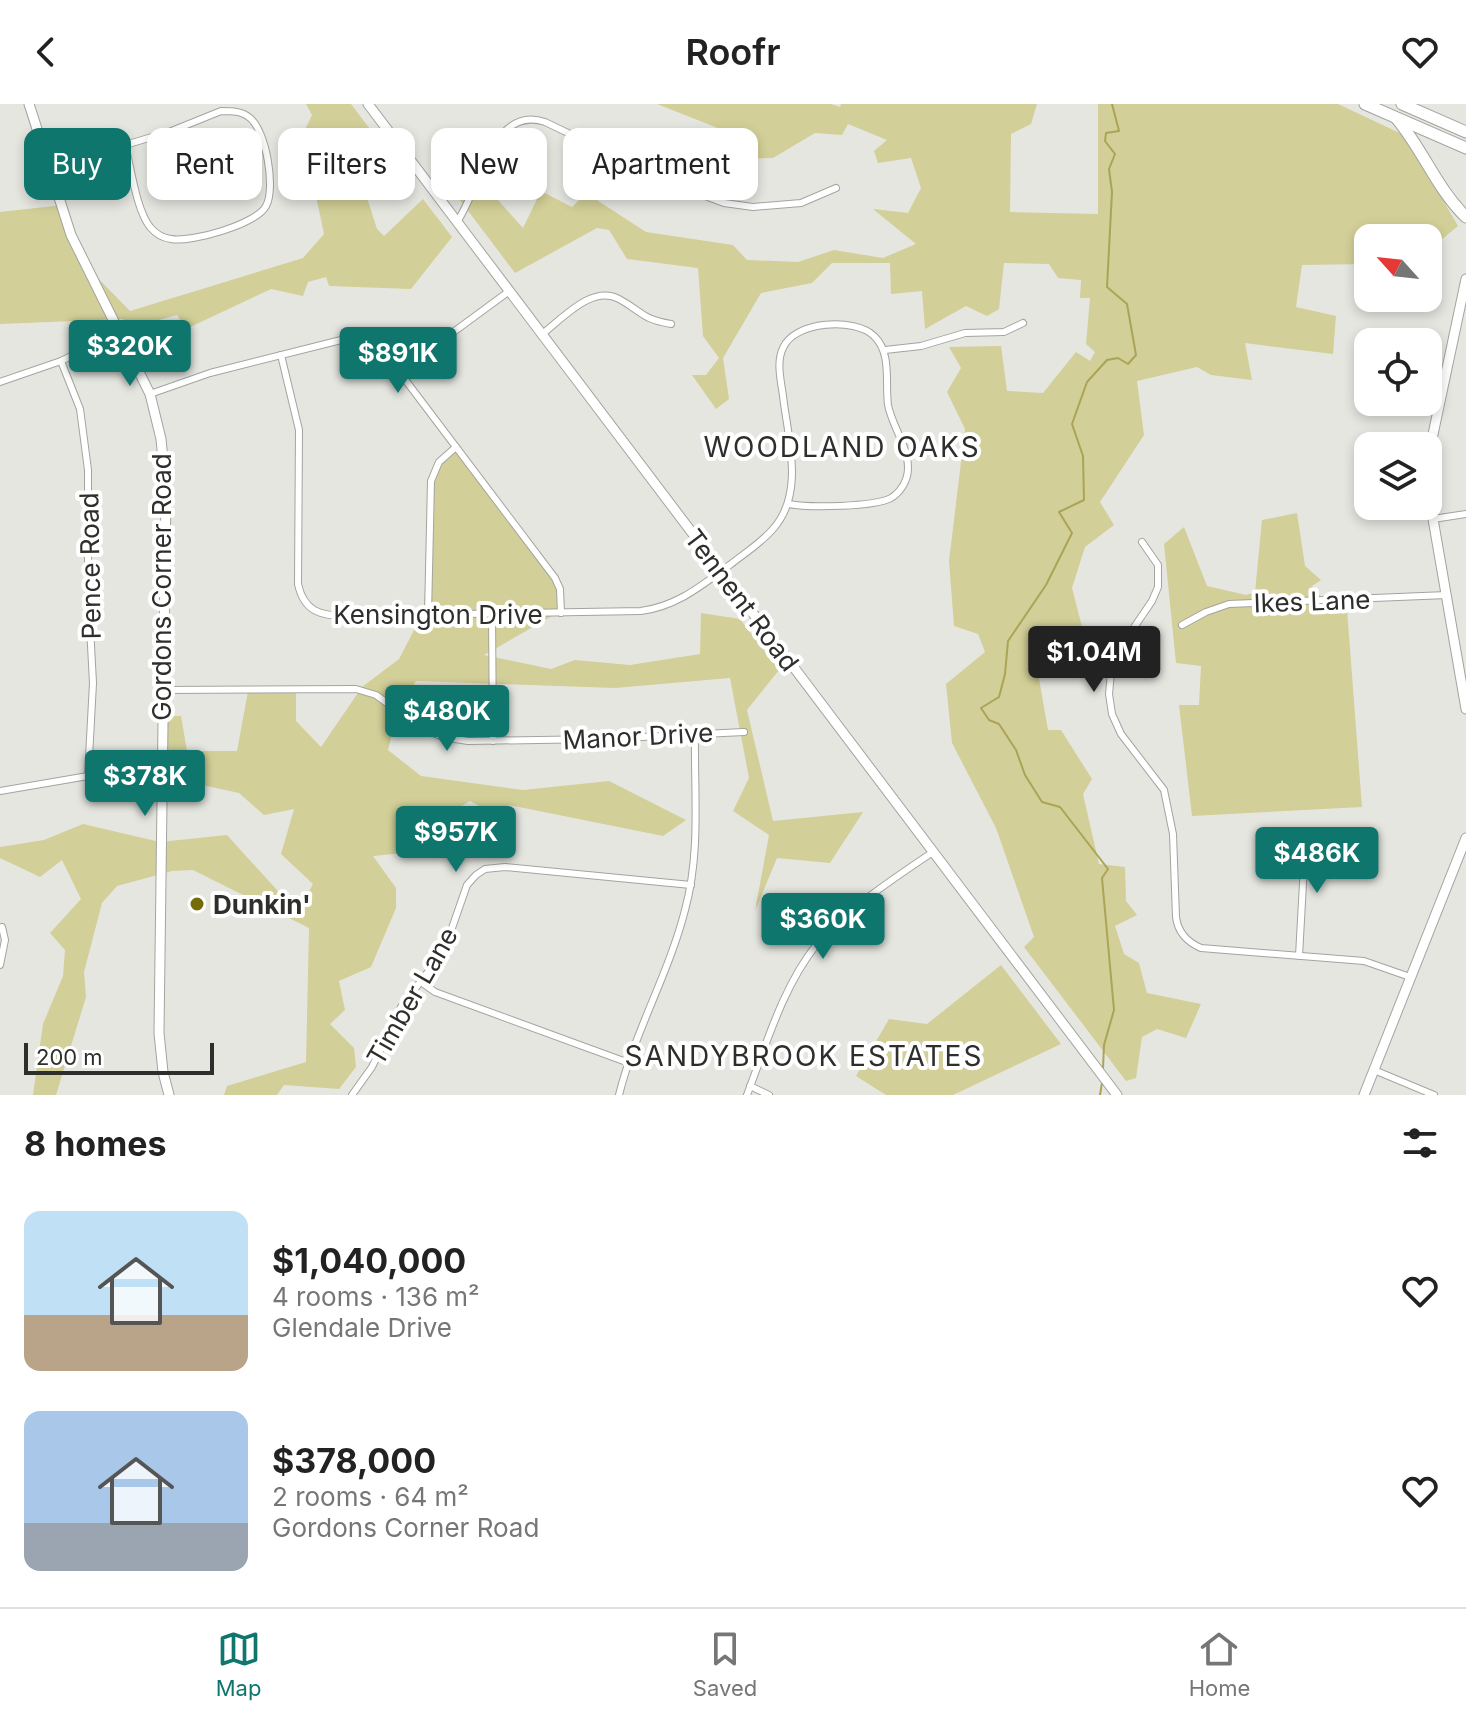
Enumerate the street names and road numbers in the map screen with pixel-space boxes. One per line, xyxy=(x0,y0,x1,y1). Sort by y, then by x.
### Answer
street label: Gordons Corner Road xyxy=(146,453,177,721)
street label: Pence Road xyxy=(73,492,107,640)
street label: Tennent Road xyxy=(679,523,805,677)
street label: Ikes Lane xyxy=(1253,583,1371,619)
street label: Kensington Drive xyxy=(333,599,543,630)
street label: Manor Drive xyxy=(562,717,714,755)
street label: Timber Lane xyxy=(360,922,464,1070)

